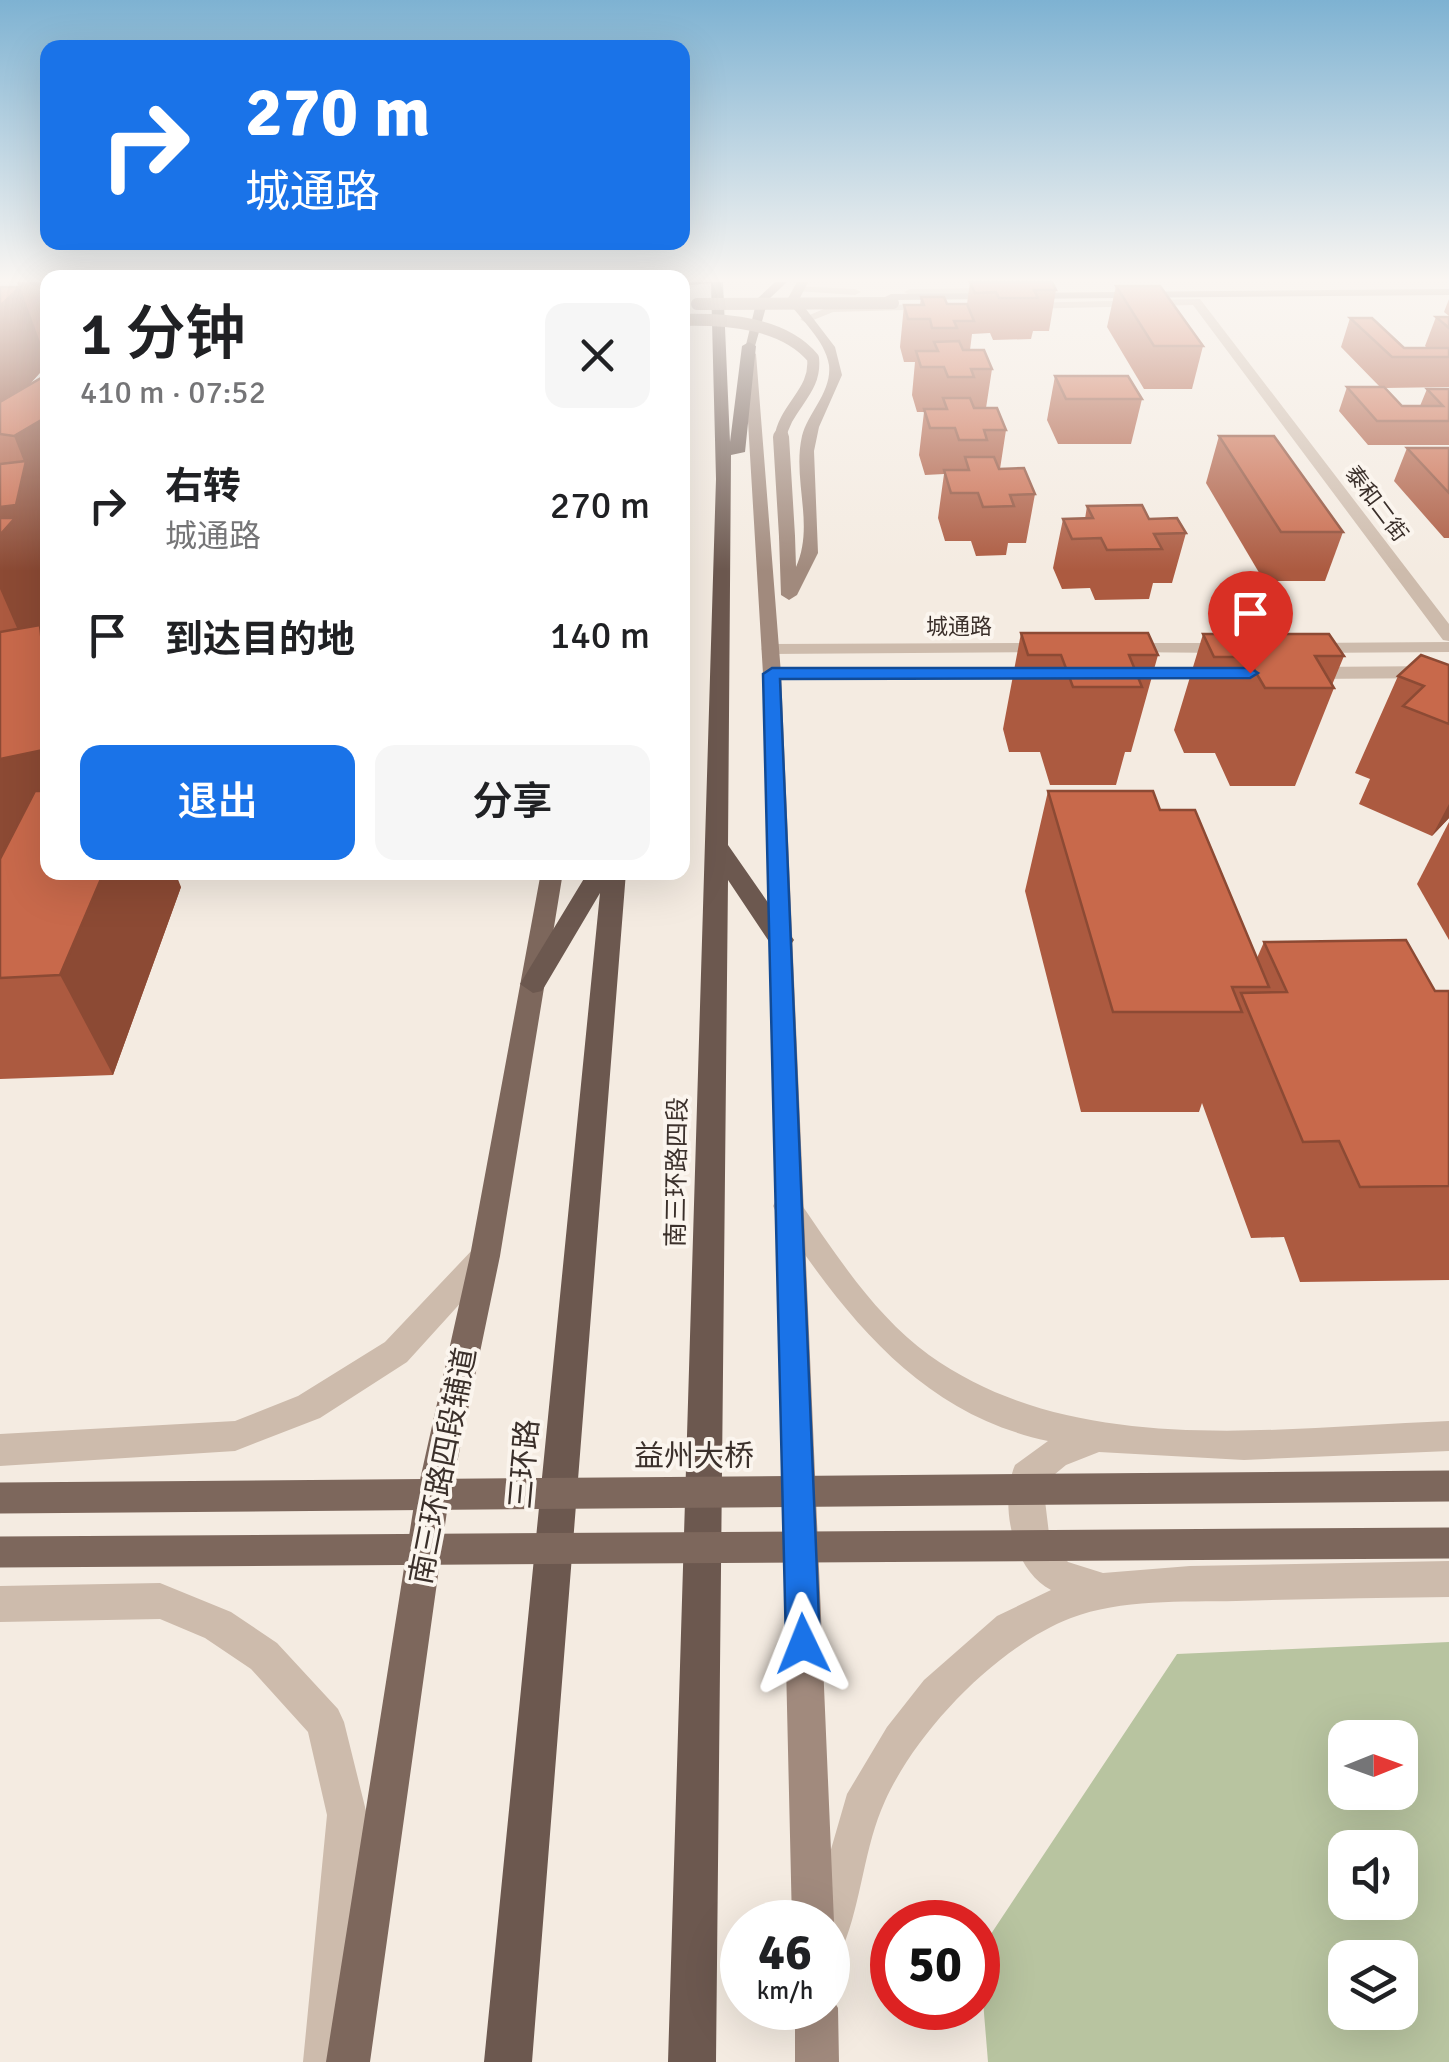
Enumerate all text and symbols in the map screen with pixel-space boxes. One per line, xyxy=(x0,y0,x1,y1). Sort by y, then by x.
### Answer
text: 270 m xyxy=(245,69,430,155)
icon: right xyxy=(80,80,210,210)
text: 城通路 xyxy=(245,165,380,220)
text: 1 分钟 xyxy=(80,298,246,372)
button: close xyxy=(545,303,650,408)
text: 410 m · 07:52 xyxy=(80,373,266,412)
street label: 泰和二街 xyxy=(1339,460,1414,547)
text: 右转 xyxy=(165,463,241,510)
icon: right xyxy=(80,478,135,533)
text: 270 m xyxy=(550,482,650,529)
text: 城通路 xyxy=(165,517,261,556)
pin xyxy=(1208,571,1293,674)
icon: arrive xyxy=(1223,586,1278,641)
icon: arrive xyxy=(80,608,135,663)
text: 140 m xyxy=(550,612,650,659)
street label: 城通路 xyxy=(926,613,992,640)
text: 到达目的地 xyxy=(165,616,355,663)
button: 退出 xyxy=(80,745,355,860)
button: 分享 xyxy=(375,745,650,860)
street label: 南三环路四段 xyxy=(660,1097,693,1247)
street label: 南三环路四段辅道 xyxy=(402,1345,485,1587)
street label: 三环路 xyxy=(502,1418,547,1510)
street label: 益州大桥 xyxy=(634,1438,754,1475)
position arrow xyxy=(751,1592,855,1696)
north arrow xyxy=(1328,1720,1418,1810)
map controls xyxy=(1328,1720,1418,2030)
button: sound xyxy=(1328,1830,1418,1920)
speed limit sign: 50 xyxy=(870,1900,1000,2030)
text: 46 xyxy=(758,1922,812,1984)
button: layers xyxy=(1328,1940,1418,2030)
text: km/h xyxy=(757,1975,813,2006)

